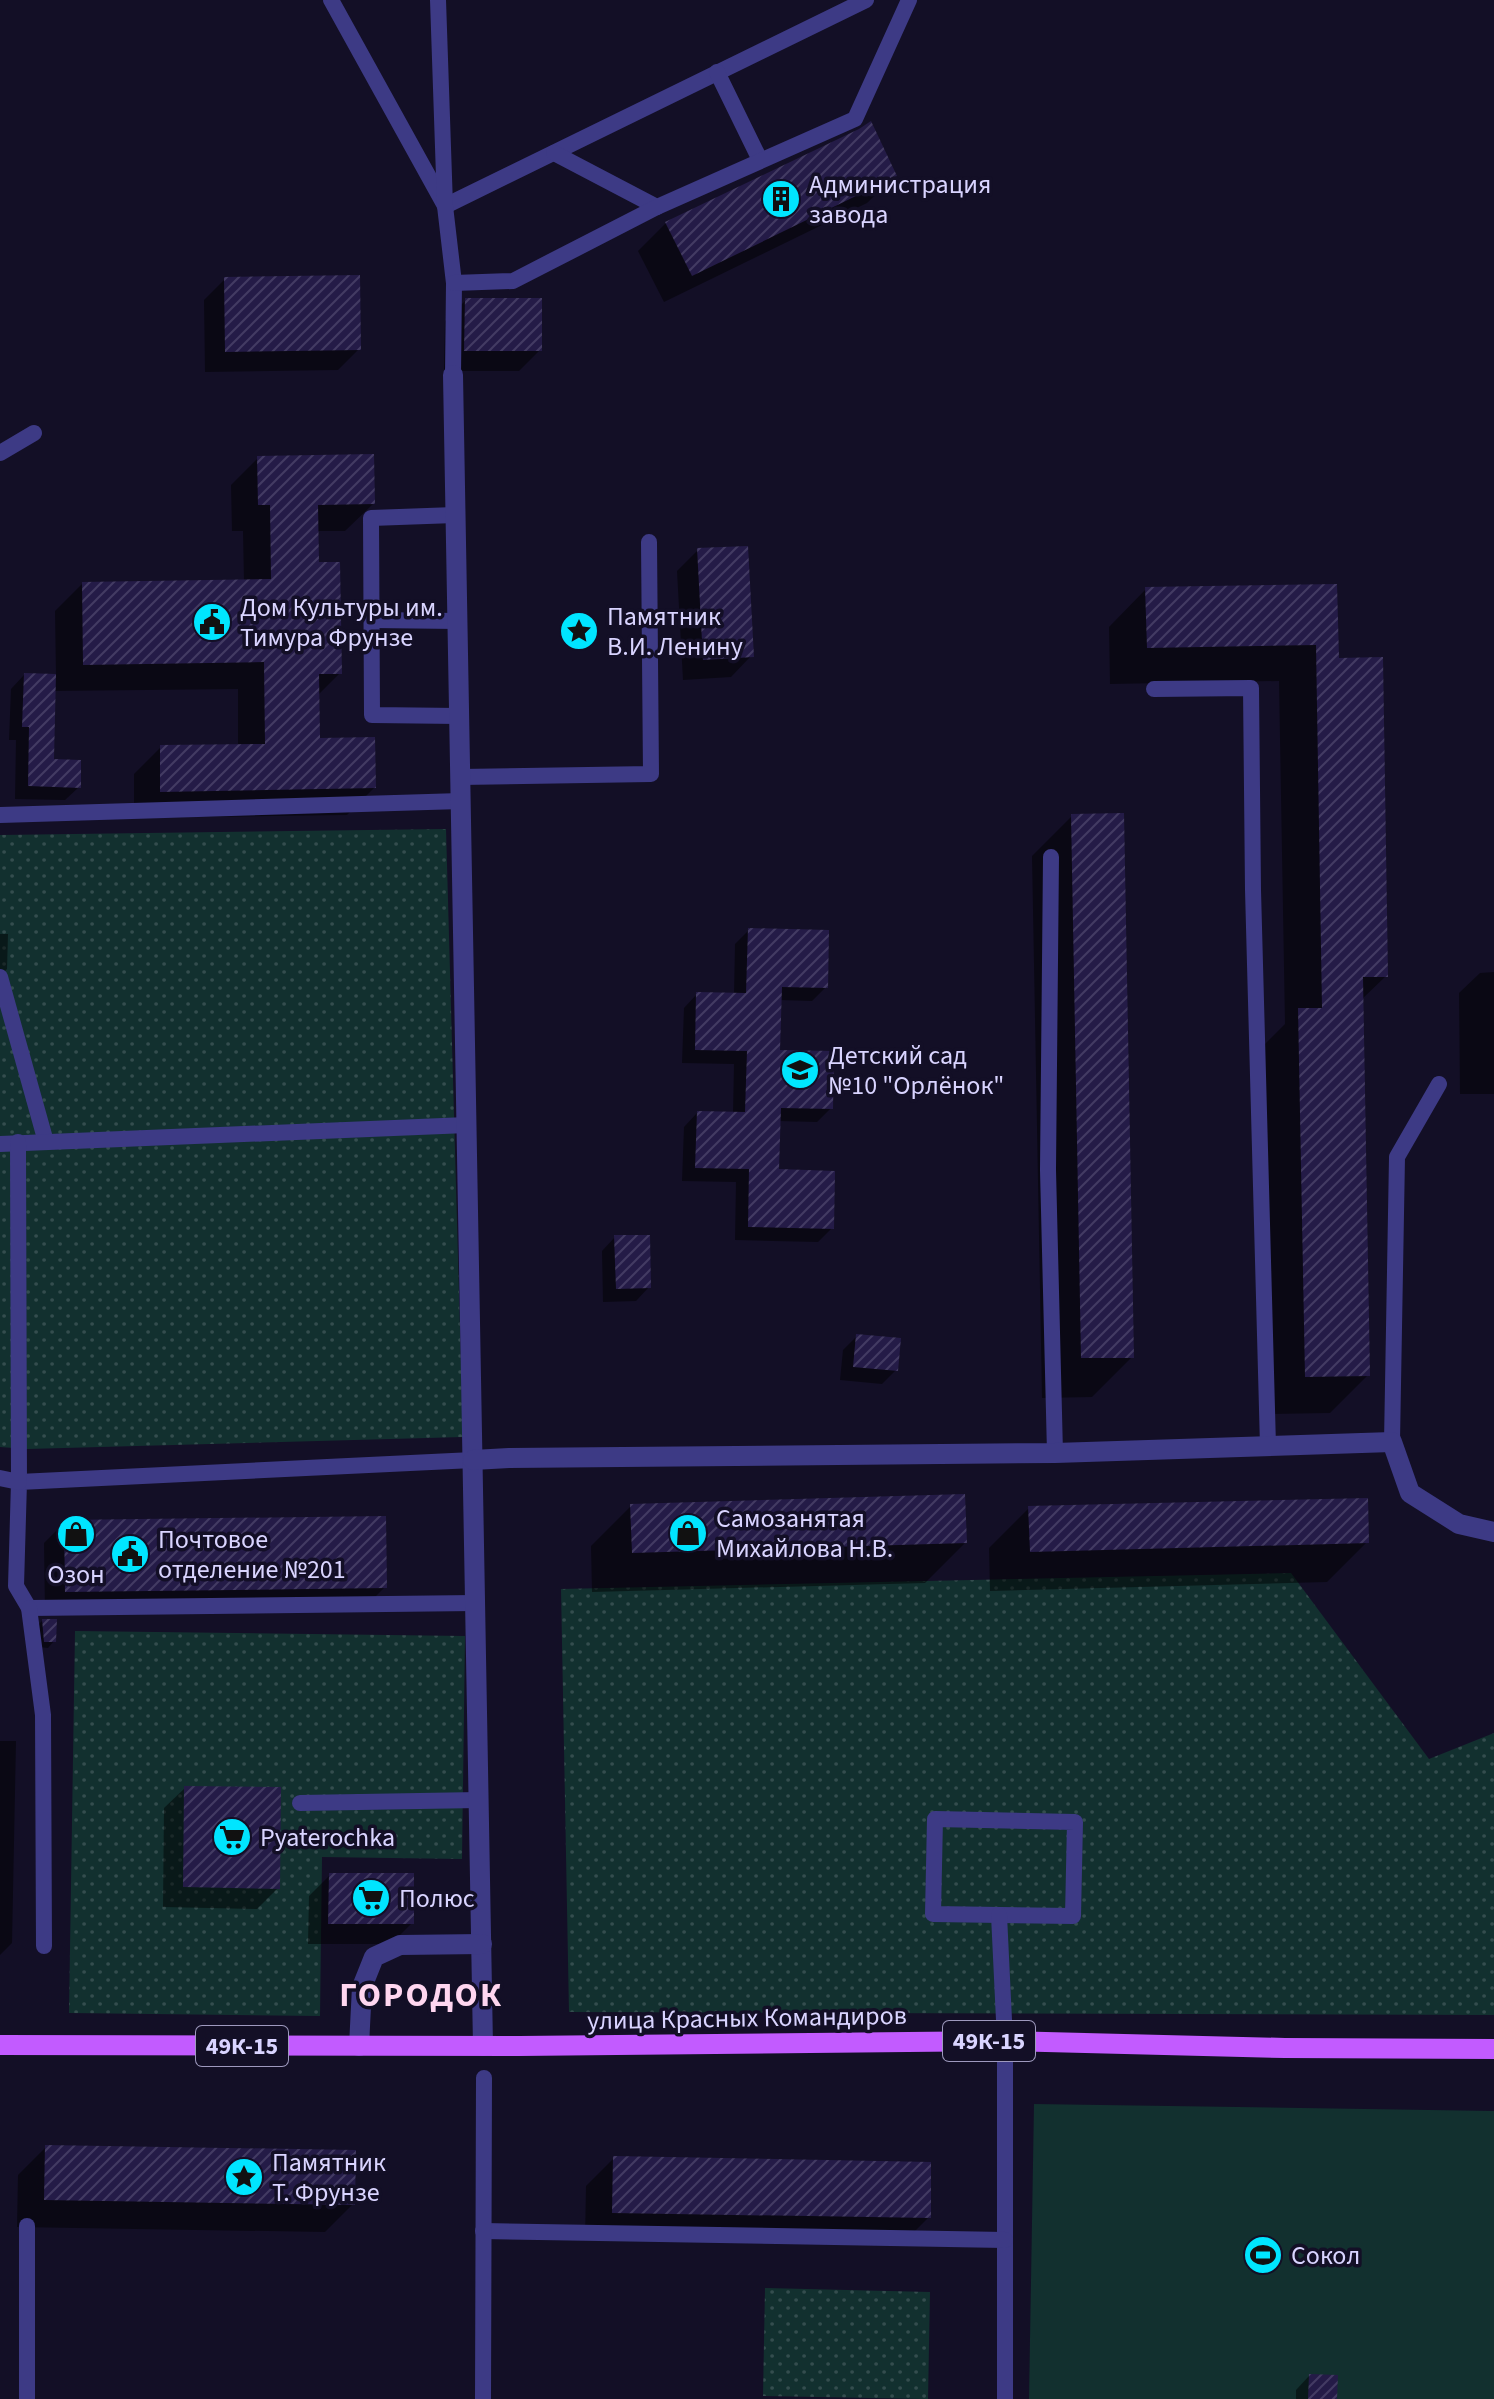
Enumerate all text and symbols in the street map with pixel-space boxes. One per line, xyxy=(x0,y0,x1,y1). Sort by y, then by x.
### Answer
place label: Администрация завода xyxy=(809,166,991,233)
building icon: Администрация завода xyxy=(760,178,802,220)
place label: Дом Культуры им. Тимура Фрунзе xyxy=(240,589,443,656)
place label: Памятник В.И. Ленину xyxy=(607,598,743,665)
public building icon: Дом Культуры им. Тимура Фрунзе xyxy=(191,601,233,643)
place icon: Памятник В.И. Ленину xyxy=(558,610,600,652)
place label: Детский сад №10 "Орлёнок" xyxy=(828,1037,1004,1104)
school or university icon: Детский сад №10 "Орлёнок" xyxy=(779,1049,821,1091)
place label: Самозанятая Михайлова Н.В. xyxy=(716,1500,893,1567)
shop icon: Самозанятая Михайлова Н.В. xyxy=(667,1512,709,1554)
shop icon: Озон xyxy=(55,1513,97,1555)
place label: Почтовое отделение №201 xyxy=(158,1521,346,1588)
public building icon: Почтовое отделение №201 xyxy=(109,1533,151,1575)
place label: Озон xyxy=(47,1556,105,1593)
supermarket icon: Pyaterochka xyxy=(211,1816,253,1858)
place label: Pyaterochka xyxy=(260,1819,395,1856)
supermarket icon: Полюс xyxy=(350,1877,392,1919)
place label: Полюс xyxy=(399,1880,475,1917)
district label: ГОРОДОК xyxy=(339,1971,503,2020)
street label: улица Красных Командиров xyxy=(587,1997,907,2039)
road number: 49К-15 xyxy=(943,2021,1035,2061)
road number: 49К-15 xyxy=(196,2026,288,2066)
place label: Памятник Т. Фрунзе xyxy=(272,2144,386,2211)
place icon: Памятник Т. Фрунзе xyxy=(223,2156,265,2198)
sports icon: Сокол xyxy=(1242,2234,1284,2276)
place label: Сокол xyxy=(1291,2237,1360,2274)

